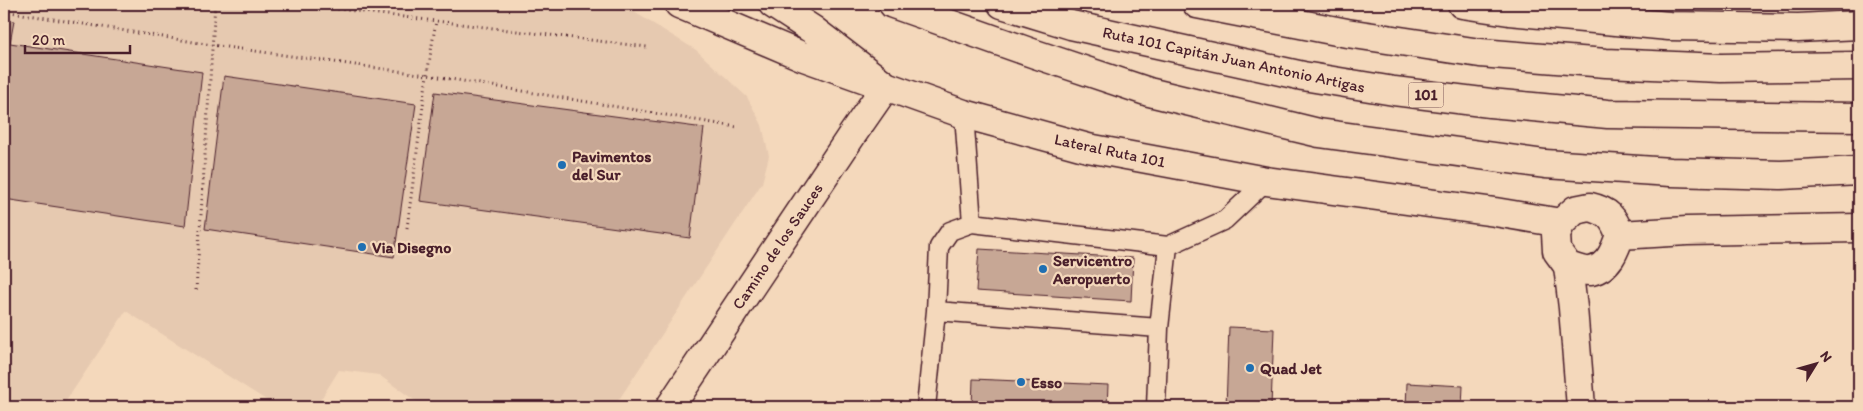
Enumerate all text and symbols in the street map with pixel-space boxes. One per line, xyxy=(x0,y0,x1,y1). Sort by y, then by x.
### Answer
scale bar xyxy=(25,22,130,54)
street label: Ruta 101 Capitán Juan Antonio Artigas xyxy=(1101,22,1367,97)
text: 20 m xyxy=(32,31,66,49)
road number: 101 xyxy=(1408,82,1444,108)
street label: Lateral Ruta 101 xyxy=(1053,129,1168,172)
place label: Pavimentos del Sur xyxy=(572,147,651,184)
marker: Pavimentos del Sur xyxy=(556,159,568,171)
street label: Camino de los Sauces xyxy=(728,180,827,313)
place label: Via Disegno xyxy=(372,238,451,258)
marker: Via Disegno xyxy=(356,241,368,253)
place label: Servicentro Aeropuerto xyxy=(1052,251,1132,289)
marker: Servicentro Aeropuerto xyxy=(1037,263,1049,275)
north arrow xyxy=(1790,338,1840,388)
text: N xyxy=(1816,348,1836,365)
place label: Quad Jet xyxy=(1260,359,1322,378)
marker: Quad Jet xyxy=(1244,362,1256,374)
place label: Esso xyxy=(1031,373,1062,392)
marker: Esso xyxy=(1015,376,1027,388)

